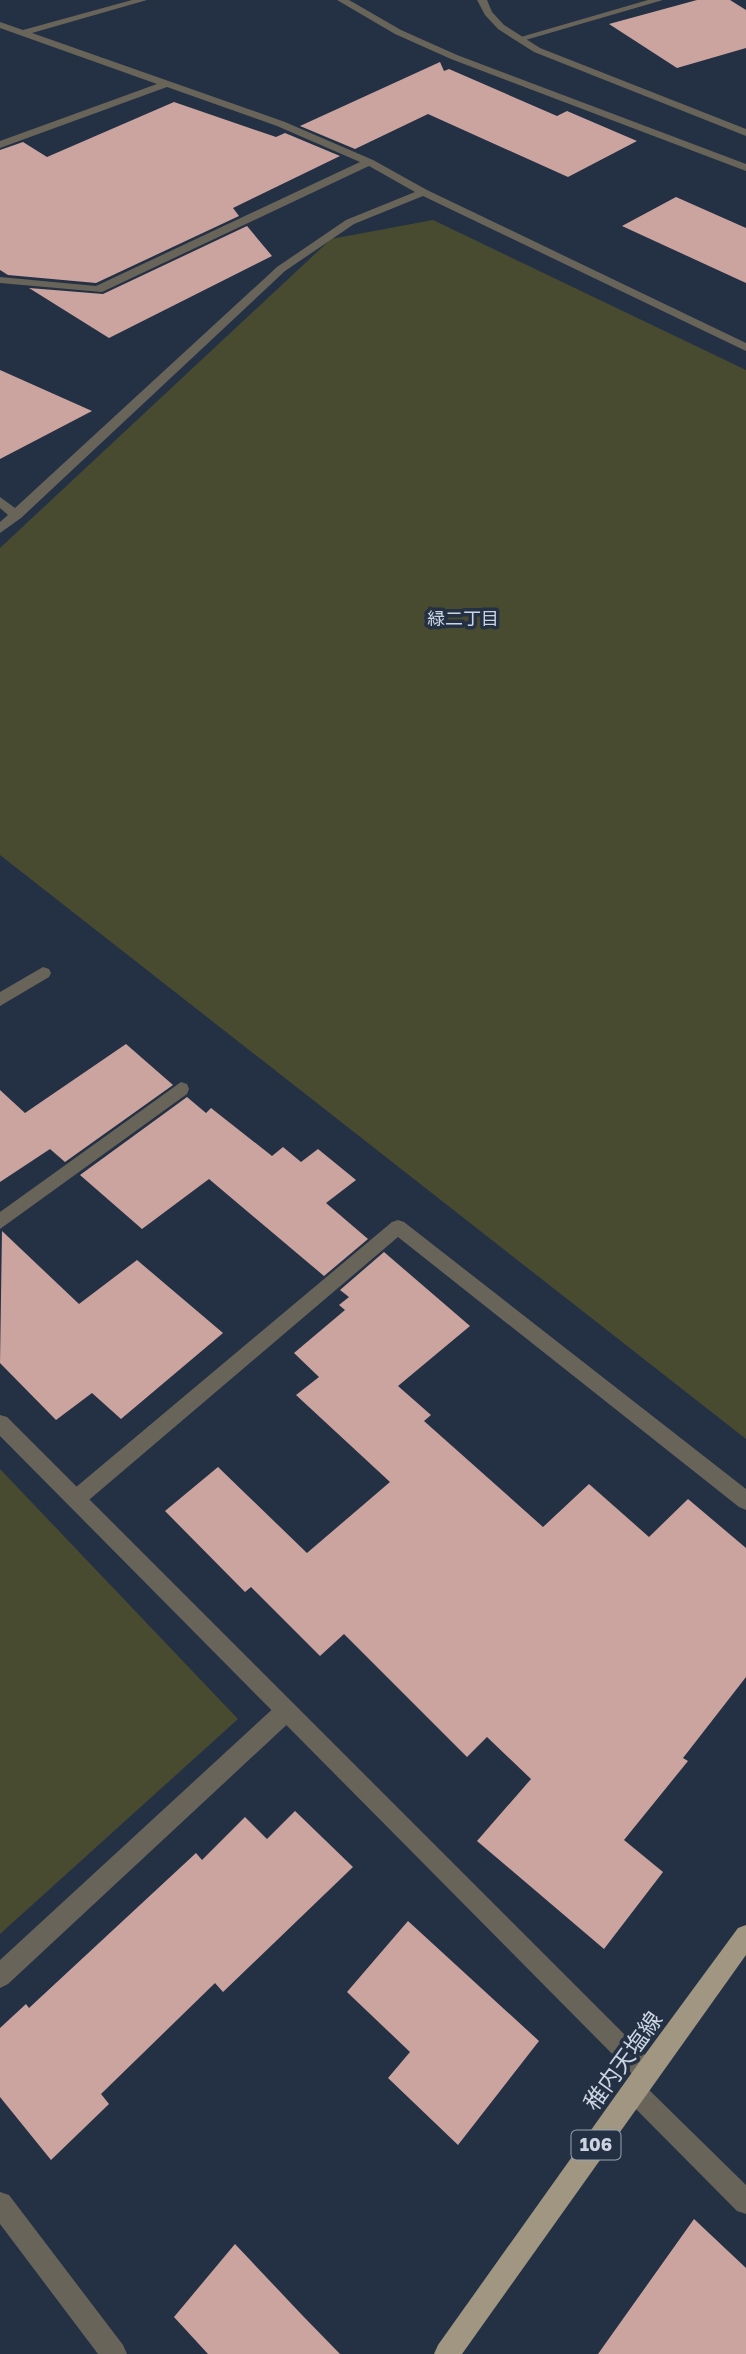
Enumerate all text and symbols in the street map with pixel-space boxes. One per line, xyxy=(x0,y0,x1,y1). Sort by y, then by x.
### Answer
district label: 緑二丁目 xyxy=(427,607,499,629)
street label: 稚内天塩線 xyxy=(577,2006,667,2115)
road number: 106 xyxy=(572,2130,620,2160)

